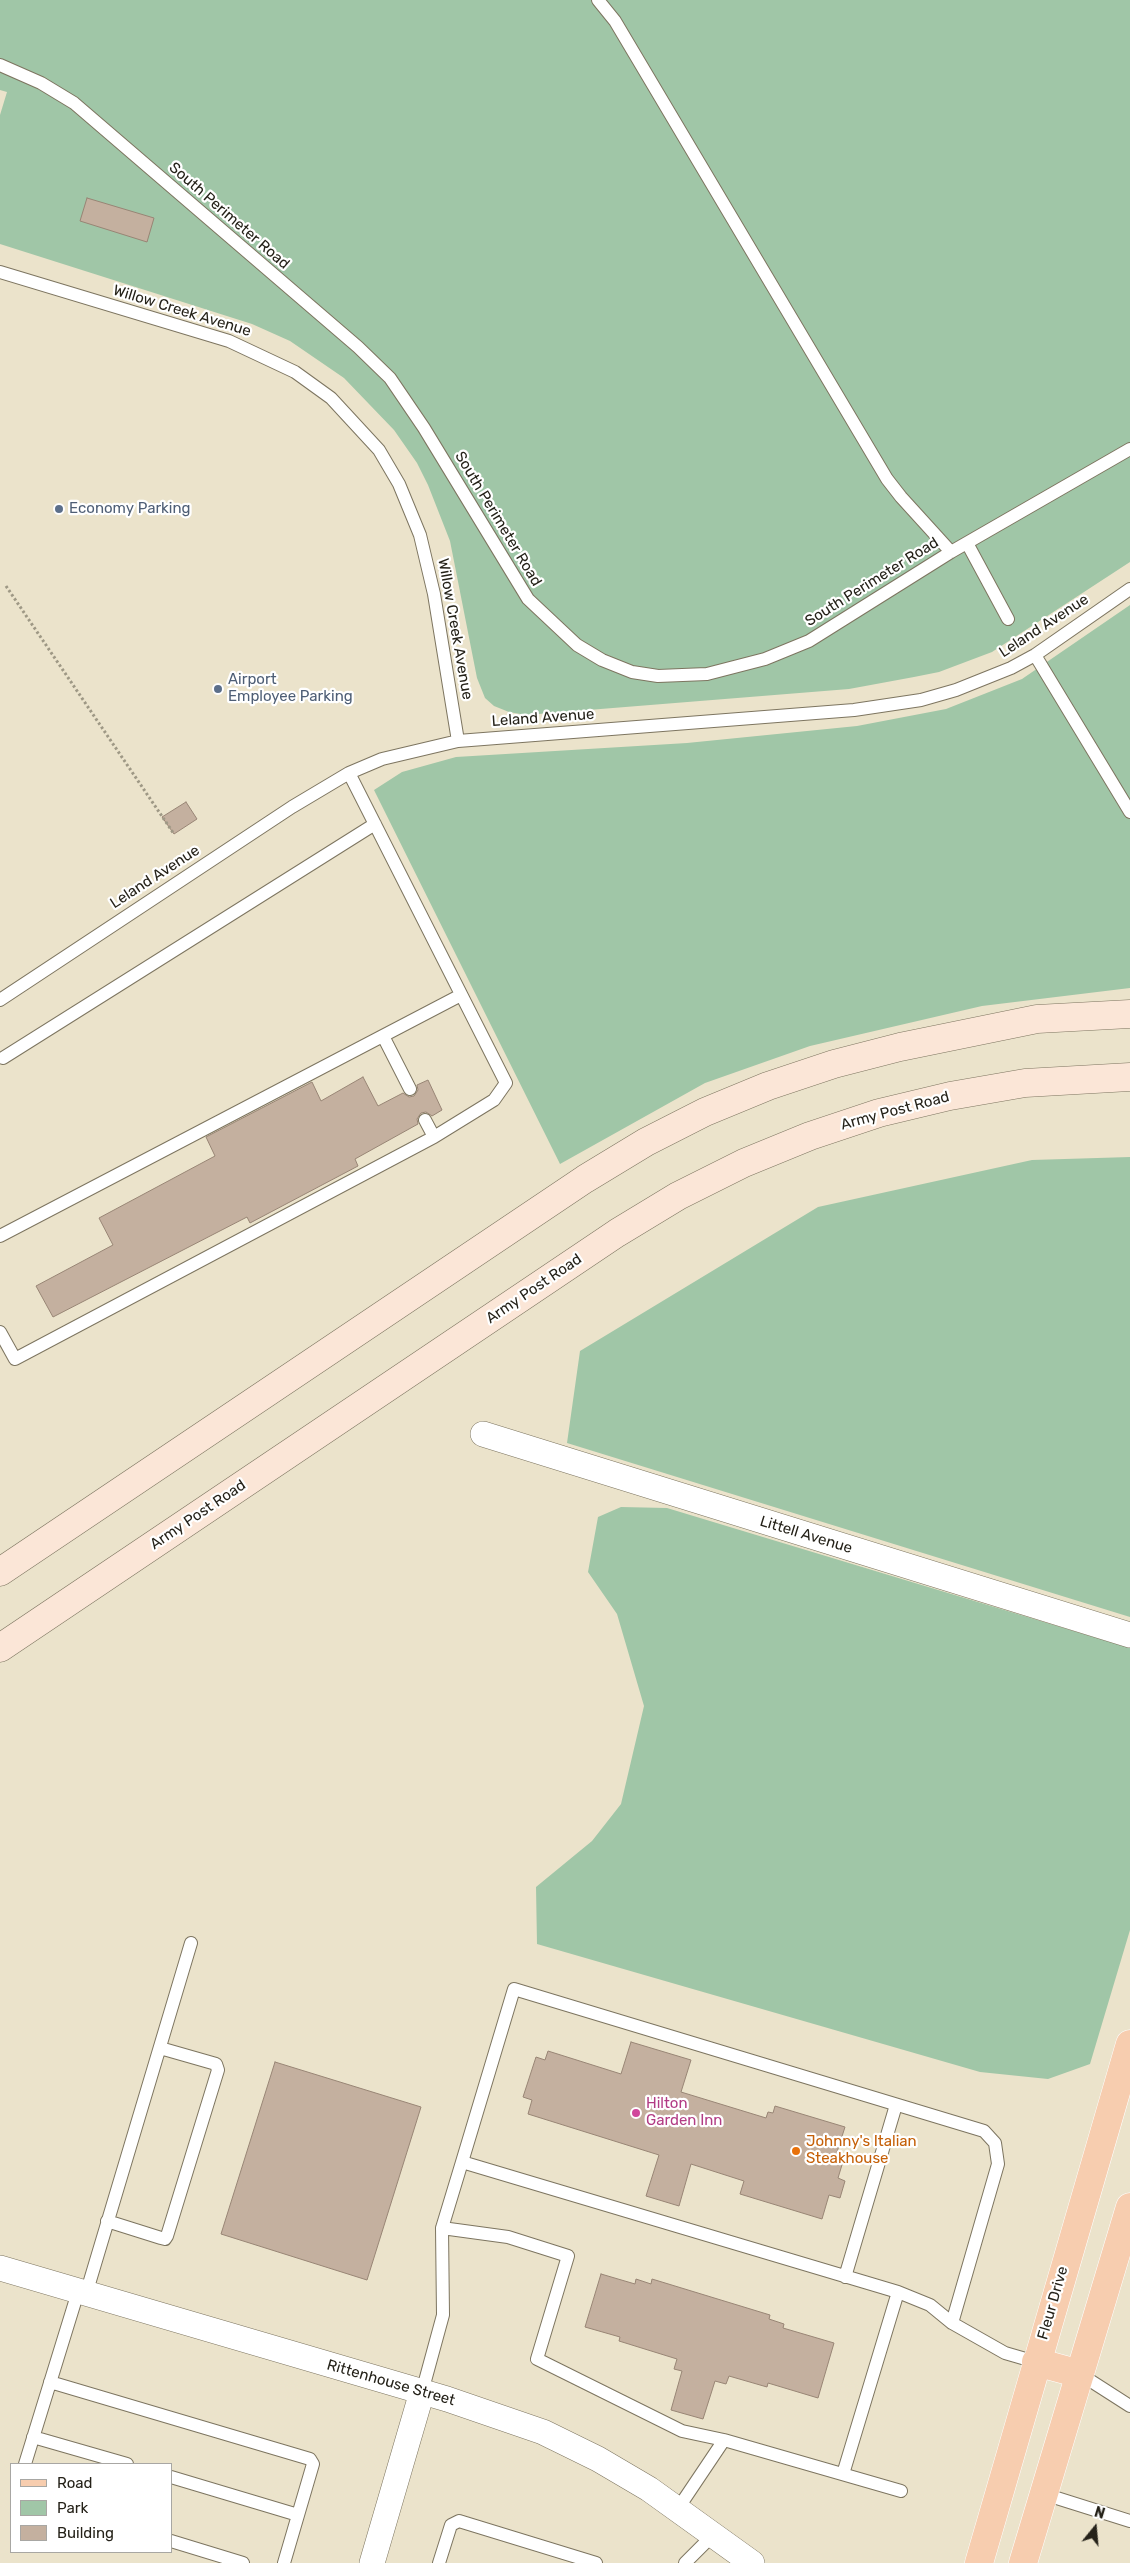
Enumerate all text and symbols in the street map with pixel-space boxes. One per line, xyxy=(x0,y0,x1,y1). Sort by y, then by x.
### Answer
street label: South Perimeter Road xyxy=(165,159,293,273)
street label: Willow Creek Avenue xyxy=(111,281,253,341)
street label: South Perimeter Road xyxy=(451,448,545,590)
place label: Economy Parking xyxy=(69,500,191,518)
marker: Economy Parking xyxy=(53,503,65,515)
street label: South Perimeter Road xyxy=(802,534,942,630)
street label: Willow Creek Avenue xyxy=(434,557,476,701)
street label: Leland Avenue xyxy=(996,590,1092,662)
place label: Airport Employee Parking xyxy=(228,671,353,706)
marker: Airport Employee Parking xyxy=(212,683,224,695)
street label: Leland Avenue xyxy=(491,705,595,731)
street label: Leland Avenue xyxy=(107,841,203,913)
street label: Army Post Road xyxy=(839,1088,951,1134)
street label: Army Post Road xyxy=(483,1250,585,1328)
street label: Army Post Road xyxy=(147,1476,249,1554)
street label: Littell Avenue xyxy=(758,1512,854,1558)
place label: Hilton Garden Inn xyxy=(646,2095,722,2130)
marker: Hilton Garden Inn xyxy=(630,2107,642,2119)
place label: Johnny's Italian Steakhouse xyxy=(806,2133,917,2168)
marker: Johnny's Italian Steakhouse xyxy=(790,2145,802,2157)
street label: Fleur Drive xyxy=(1034,2264,1072,2342)
street label: Rittenhouse Street xyxy=(325,2356,457,2410)
legend xyxy=(10,2463,172,2553)
text: Road xyxy=(57,2474,93,2492)
text: Park xyxy=(57,2499,88,2517)
north arrow xyxy=(1070,2503,1120,2553)
text: N xyxy=(1092,2504,1107,2523)
text: Building xyxy=(57,2524,114,2542)

